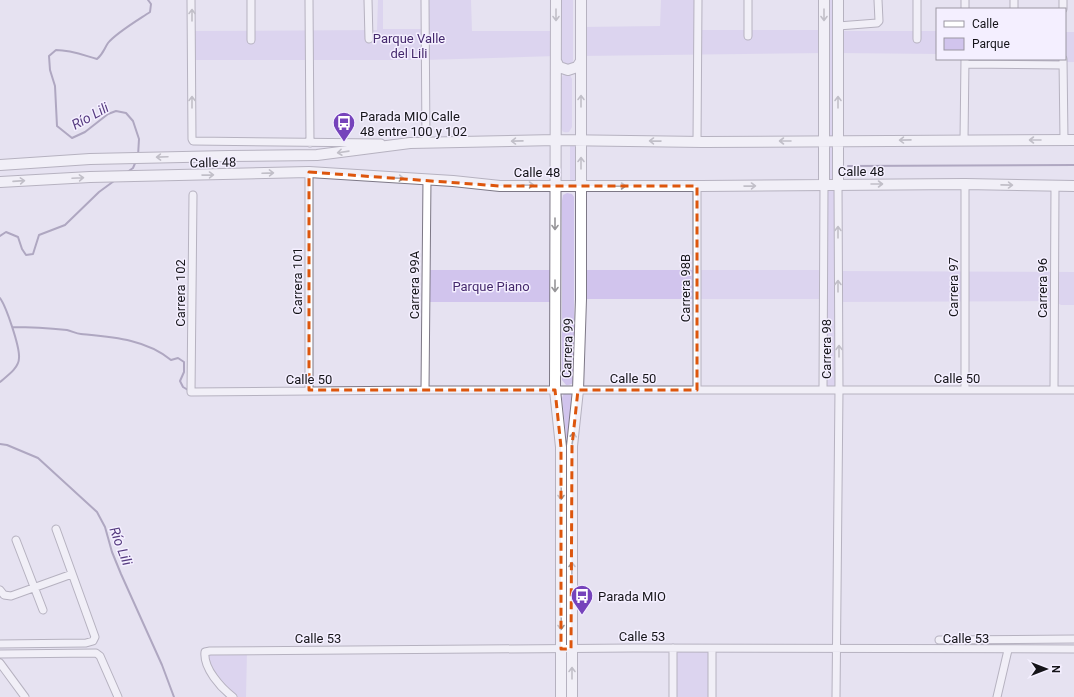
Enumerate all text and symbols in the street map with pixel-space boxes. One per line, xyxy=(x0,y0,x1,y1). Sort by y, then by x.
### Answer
one-way arrow xyxy=(552,8,560,21)
one-way arrow xyxy=(820,8,828,21)
legend xyxy=(936,8,1066,60)
one-way arrow xyxy=(188,9,195,22)
text: Calle xyxy=(972,17,999,31)
park label: Parque Valle del Lili xyxy=(373,31,445,61)
text: Parque xyxy=(972,37,1010,51)
one-way arrow xyxy=(577,95,585,108)
one-way arrow xyxy=(188,96,196,109)
one-way arrow xyxy=(834,96,842,109)
water label: Río Lili xyxy=(69,99,112,133)
place label: Parada MIO Calle 48 entre 100 y 102 xyxy=(360,109,467,139)
bus stop icon: Parada MIO Calle 48 entre 100 y 102 xyxy=(331,110,357,143)
one-way arrow xyxy=(899,136,912,144)
one-way arrow xyxy=(1029,136,1042,144)
one-way arrow xyxy=(511,137,524,145)
one-way arrow xyxy=(649,137,662,145)
one-way arrow xyxy=(779,137,792,145)
one-way arrow xyxy=(337,148,350,156)
one-way arrow xyxy=(156,154,169,161)
street label: Calle 48 xyxy=(190,155,236,170)
one-way arrow xyxy=(577,157,585,170)
street label: Calle 48 xyxy=(838,164,884,179)
street label: Calle 48 xyxy=(514,165,560,180)
one-way arrow xyxy=(261,169,274,177)
one-way arrow xyxy=(201,171,214,179)
one-way arrow xyxy=(71,174,84,181)
one-way arrow xyxy=(391,174,404,181)
one-way arrow xyxy=(12,177,25,184)
one-way arrow xyxy=(870,180,883,188)
one-way arrow xyxy=(521,181,534,189)
one-way arrow xyxy=(1000,181,1013,189)
one-way arrow xyxy=(613,182,626,190)
one-way arrow xyxy=(743,182,756,190)
one-way arrow xyxy=(551,217,559,230)
one-way arrow xyxy=(834,226,842,239)
street label: Carrera 101 xyxy=(290,247,305,315)
street label: Carrera 99A xyxy=(407,250,422,319)
street label: Carrera 98B xyxy=(678,254,693,322)
street label: Carrera 97 xyxy=(946,257,961,317)
street label: Carrera 96 xyxy=(1035,258,1050,318)
street label: Carrera 102 xyxy=(173,259,188,327)
park label: Parque Piano xyxy=(452,279,530,294)
one-way arrow xyxy=(551,279,559,292)
one-way arrow xyxy=(834,280,842,293)
street label: Carrera 99 xyxy=(559,318,576,378)
street label: Carrera 98 xyxy=(819,319,834,379)
one-way arrow xyxy=(835,345,843,358)
street label: Calle 50 xyxy=(610,371,656,386)
street label: Calle 50 xyxy=(934,371,980,386)
street label: Calle 50 xyxy=(286,372,332,387)
one-way arrow xyxy=(569,432,577,445)
one-way arrow xyxy=(557,487,565,500)
water label: Río Lili xyxy=(106,524,136,568)
one-way arrow xyxy=(568,562,576,575)
bus stop icon: Parada MIO xyxy=(569,583,595,616)
place label: Parada MIO xyxy=(598,589,666,604)
one-way arrow xyxy=(557,617,565,630)
street label: Calle 53 xyxy=(619,629,665,644)
street label: Calle 53 xyxy=(295,631,341,646)
street label: Calle 53 xyxy=(943,631,989,646)
north arrow xyxy=(1026,649,1066,689)
text: N xyxy=(1049,665,1062,673)
one-way arrow xyxy=(568,667,576,680)

